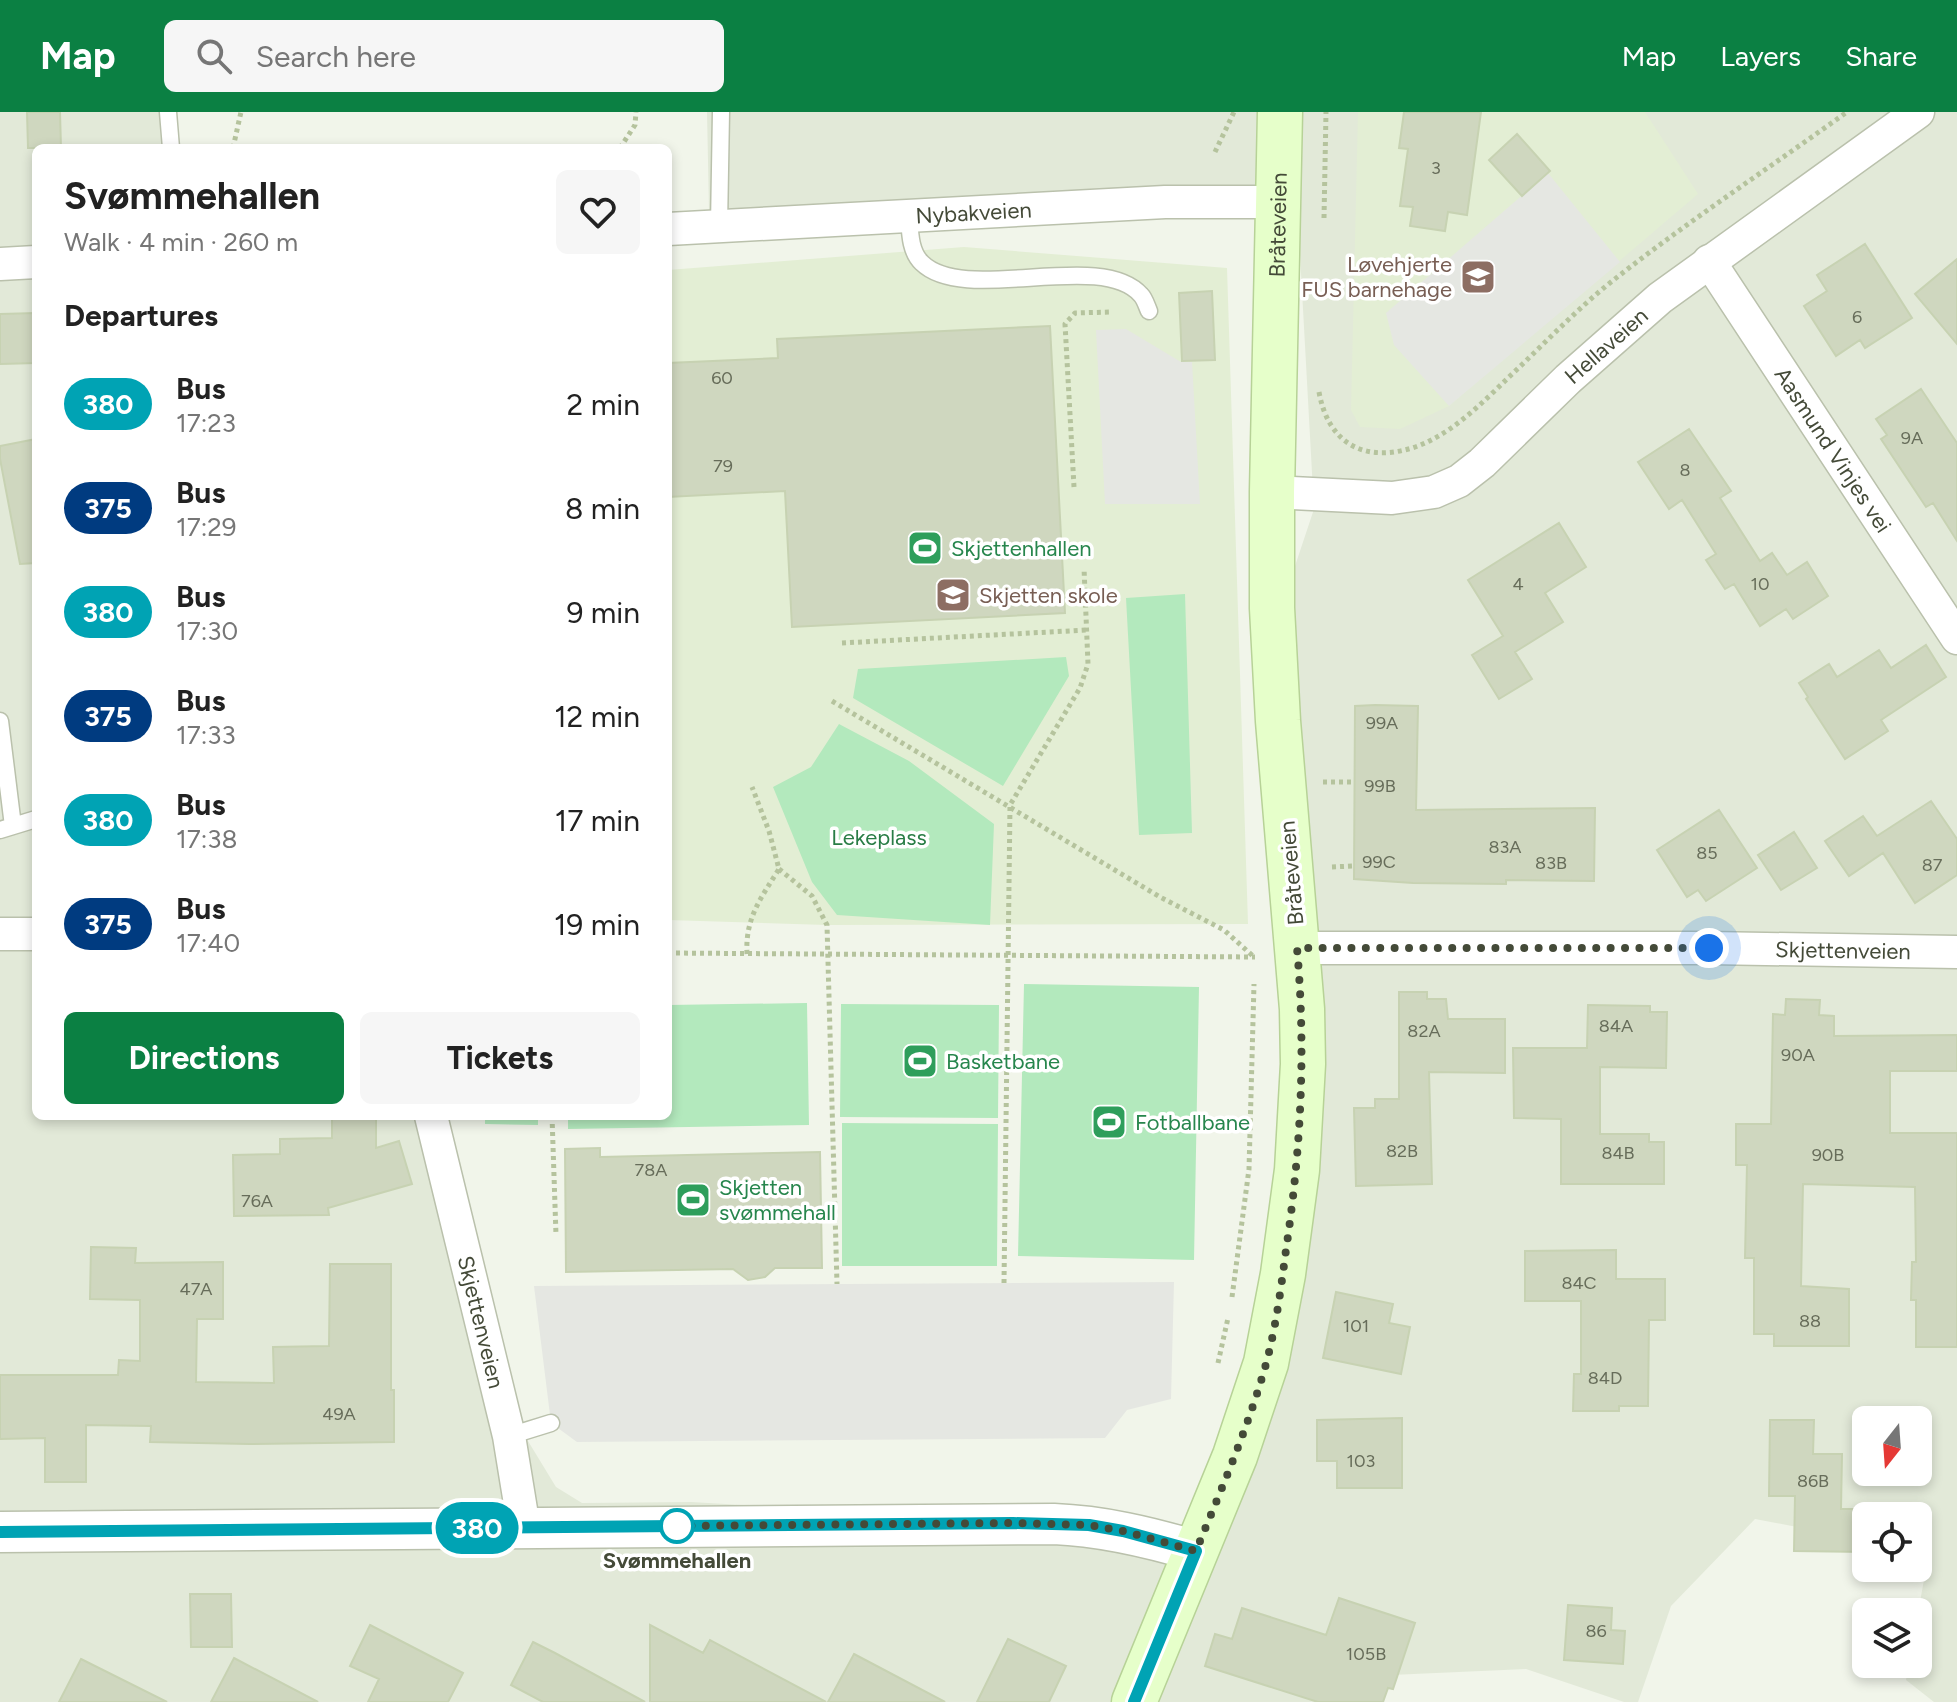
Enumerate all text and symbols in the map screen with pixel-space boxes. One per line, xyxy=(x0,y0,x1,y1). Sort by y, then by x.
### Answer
search box xyxy=(164,20,724,92)
text: Map xyxy=(40,33,116,79)
icon: search xyxy=(192,34,236,78)
text: Search here xyxy=(256,38,416,75)
text: Map xyxy=(1622,39,1676,73)
text: Layers xyxy=(1720,39,1801,73)
text: Share xyxy=(1845,39,1917,73)
house number: 3 xyxy=(1431,157,1441,179)
button: heart xyxy=(556,170,640,254)
street label: Bråteveien xyxy=(1264,172,1293,278)
text: Svømmehallen xyxy=(64,173,320,219)
street label: Nybakveien xyxy=(915,196,1032,230)
text: Walk · 4 min · 260 m xyxy=(64,226,298,258)
place label: Løvehjerte FUS barnehage xyxy=(1301,251,1452,303)
school or university icon: Løvehjerte FUS barnehage xyxy=(1459,258,1497,296)
text: Departures xyxy=(64,297,218,334)
street label: Hellaveien xyxy=(1559,302,1654,390)
house number: 6 xyxy=(1852,306,1862,328)
street label: Aasmund Vinjes vei xyxy=(1769,362,1897,538)
house number: 60 xyxy=(711,367,733,389)
text: Bus xyxy=(176,370,225,407)
text: 2 min xyxy=(567,386,640,423)
text: 380 xyxy=(83,387,133,421)
text: 17:23 xyxy=(176,407,236,439)
house number: 9A xyxy=(1901,427,1923,449)
house number: 79 xyxy=(713,455,733,477)
house number: 8 xyxy=(1679,459,1691,481)
text: Bus xyxy=(176,474,225,511)
text: 8 min xyxy=(565,490,640,527)
text: 375 xyxy=(84,491,132,525)
text: 17:29 xyxy=(176,511,237,543)
sports icon: Skjettenhallen xyxy=(906,529,944,567)
place label: Skjettenhallen xyxy=(951,535,1091,562)
house number: 4 xyxy=(1512,573,1524,595)
house number: 10 xyxy=(1751,573,1769,595)
school or university icon: Skjetten skole xyxy=(934,576,972,614)
text: Bus xyxy=(176,578,225,615)
place label: Skjetten skole xyxy=(979,582,1118,609)
text: 9 min xyxy=(566,594,640,631)
text: 380 xyxy=(83,595,133,629)
text: 17:30 xyxy=(176,615,238,647)
text: Bus xyxy=(176,682,225,719)
text: 12 min xyxy=(554,698,640,735)
text: 375 xyxy=(84,699,132,733)
house number: 99A xyxy=(1366,712,1398,734)
text: 17:33 xyxy=(176,719,236,751)
house number: 99B xyxy=(1364,775,1396,797)
text: Bus xyxy=(176,786,225,823)
text: 17 min xyxy=(555,802,640,839)
text: 380 xyxy=(83,803,133,837)
street label: Bråteveien xyxy=(1273,820,1310,926)
text: 17:38 xyxy=(176,823,237,855)
park label: Lekeplass xyxy=(831,824,927,851)
house number: 83A xyxy=(1488,836,1522,858)
house number: 85 xyxy=(1696,842,1718,864)
house number: 99C xyxy=(1362,851,1396,873)
house number: 83B xyxy=(1535,852,1567,874)
house number: 87 xyxy=(1922,854,1943,876)
text: Bus xyxy=(176,890,225,927)
text: 19 min xyxy=(554,906,640,943)
text: 375 xyxy=(84,907,132,941)
text: 17:40 xyxy=(176,927,240,959)
your location xyxy=(1689,928,1729,968)
street label: Skjettenveien xyxy=(1775,936,1911,965)
button: Directions xyxy=(64,1012,344,1104)
button: Tickets xyxy=(360,1012,640,1104)
house number: 84A xyxy=(1599,1015,1633,1037)
house number: 82A xyxy=(1407,1020,1441,1042)
sports icon: Basketbane xyxy=(901,1042,939,1080)
house number: 90A xyxy=(1781,1044,1815,1066)
place label: Basketbane xyxy=(946,1048,1060,1075)
sports icon: Fotballbane xyxy=(1090,1103,1128,1141)
place label: Fotballbane xyxy=(1135,1109,1250,1136)
house number: 82B xyxy=(1386,1140,1418,1162)
house number: 84B xyxy=(1601,1142,1635,1164)
house number: 90B xyxy=(1812,1144,1844,1166)
house number: 78A xyxy=(635,1159,667,1181)
place label: Skjetten svømmehall xyxy=(719,1174,836,1226)
sports icon: Skjetten svømmehall xyxy=(674,1181,712,1219)
house number: 76A xyxy=(241,1190,273,1212)
street label: Skjettenveien xyxy=(452,1253,510,1391)
house number: 84C xyxy=(1561,1272,1597,1294)
house number: 47A xyxy=(179,1278,213,1300)
house number: 88 xyxy=(1799,1310,1821,1332)
house number: 101 xyxy=(1343,1315,1369,1337)
house number: 84D xyxy=(1588,1367,1622,1389)
house number: 49A xyxy=(322,1403,356,1425)
north arrow xyxy=(1852,1406,1932,1486)
map controls xyxy=(1852,1406,1932,1678)
house number: 103 xyxy=(1347,1450,1375,1472)
house number: 86B xyxy=(1797,1470,1829,1492)
line badge: 380 xyxy=(431,1502,523,1554)
button: locate xyxy=(1852,1502,1932,1582)
marker: Svømmehallen xyxy=(660,1509,694,1543)
text: 380 xyxy=(452,1511,502,1545)
place label: Svømmehallen xyxy=(603,1547,751,1574)
button: layers xyxy=(1852,1598,1932,1678)
house number: 86 xyxy=(1585,1620,1607,1642)
house number: 105B xyxy=(1346,1643,1386,1665)

